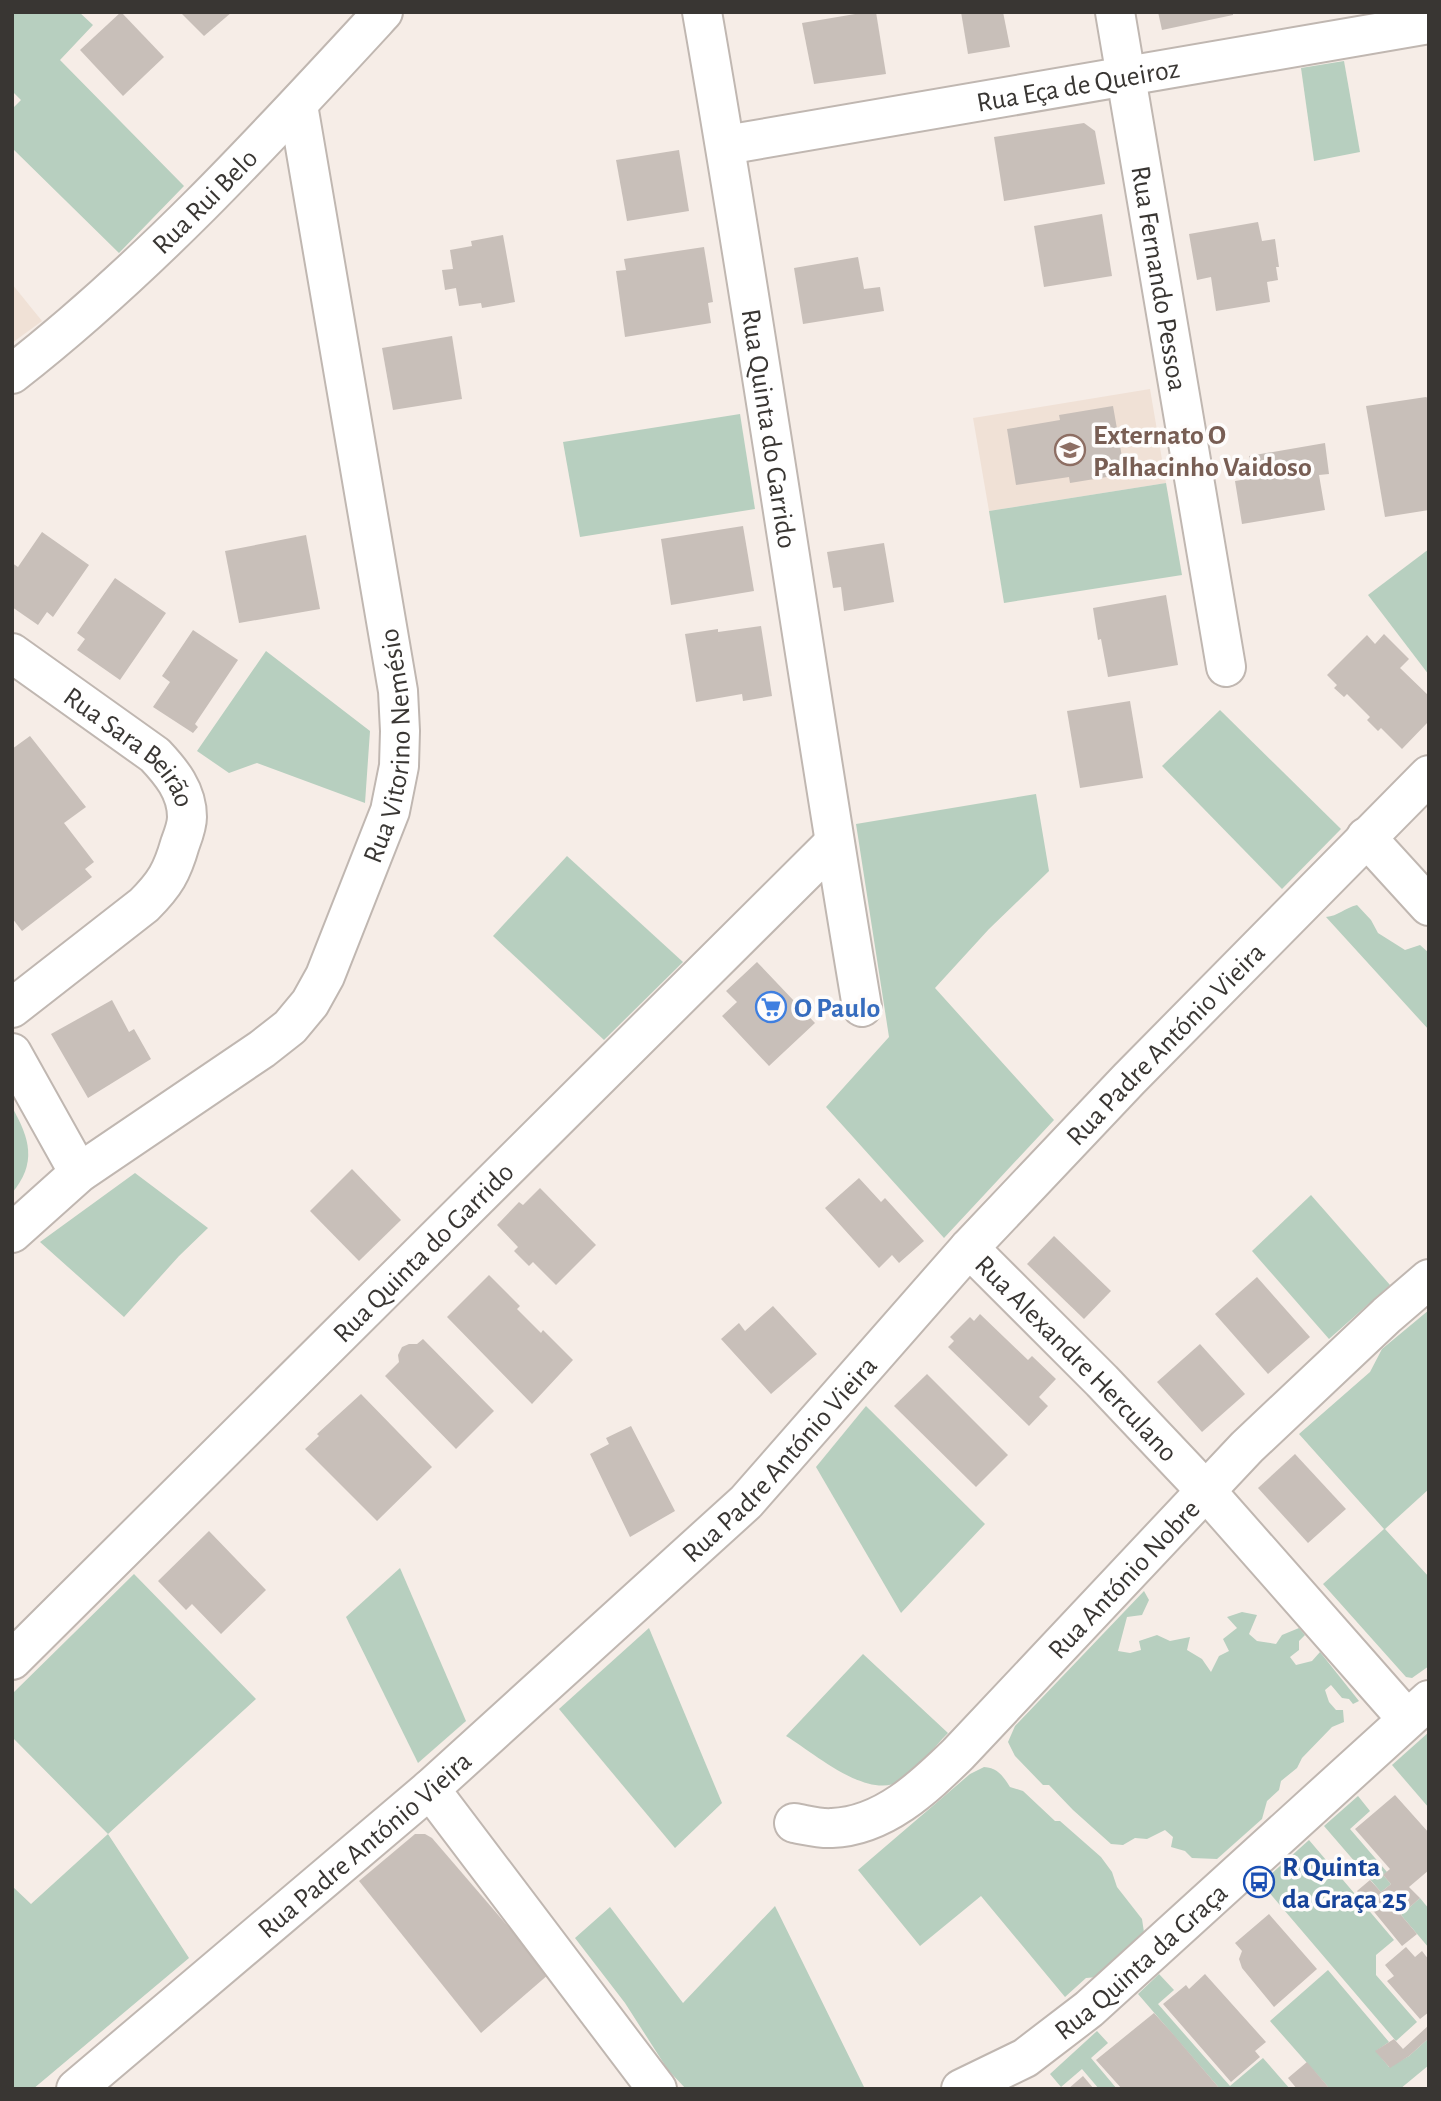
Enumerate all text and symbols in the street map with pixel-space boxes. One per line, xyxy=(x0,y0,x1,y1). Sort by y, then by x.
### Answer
street label: Rua Eça de Queiroz xyxy=(974,55,1182,118)
street label: Rua Rui Belo xyxy=(148,144,264,260)
street label: Rua Fernando Pessoa xyxy=(1125,164,1191,393)
street label: Rua Quinta do Garrido xyxy=(736,307,801,550)
place label: Externato O Palhacinho Vaidoso xyxy=(1093,422,1312,482)
school or university icon: Externato O Palhacinho Vaidoso xyxy=(1053,433,1087,467)
street label: Rua Vitorino Nemésio xyxy=(359,626,416,867)
street label: Rua Sara Beirão xyxy=(58,683,198,810)
street label: Rua Padre António Vieira xyxy=(1062,938,1271,1152)
supermarket icon: O Paulo xyxy=(754,990,788,1024)
place label: O Paulo xyxy=(794,995,880,1023)
street label: Rua Quinta do Garrido xyxy=(328,1158,520,1348)
street label: Rua Alexandre Herculano xyxy=(969,1251,1182,1468)
street label: Rua Padre António Vieira xyxy=(678,1352,883,1568)
street label: Rua António Nobre xyxy=(1043,1495,1206,1665)
street label: Rua Padre António Vieira xyxy=(253,1747,477,1944)
place label: R Quinta da Graça 25 xyxy=(1282,1854,1407,1914)
bus stop icon: R Quinta da Graça 25 xyxy=(1242,1865,1276,1899)
street label: Rua Quinta da Graça xyxy=(1050,1879,1233,2046)

